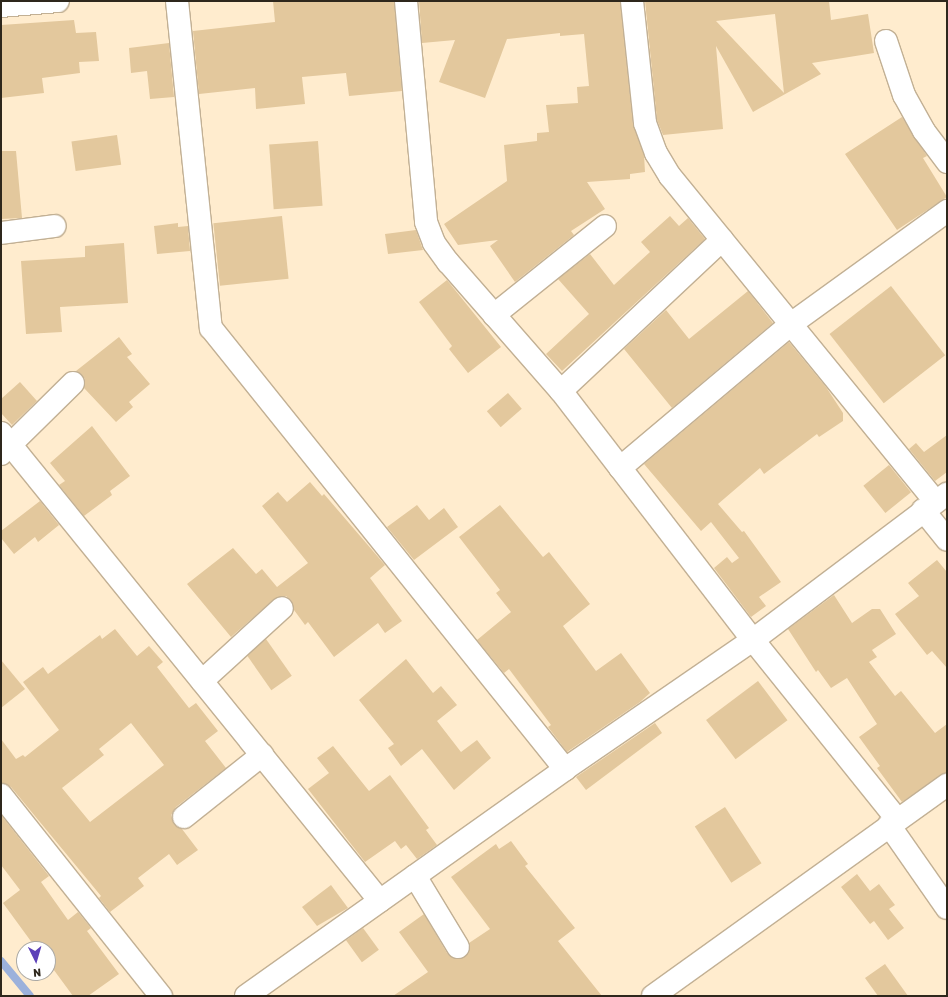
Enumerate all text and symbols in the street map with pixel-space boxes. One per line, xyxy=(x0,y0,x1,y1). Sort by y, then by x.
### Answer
north arrow xyxy=(16,941,56,981)
text: N xyxy=(32,966,42,979)

